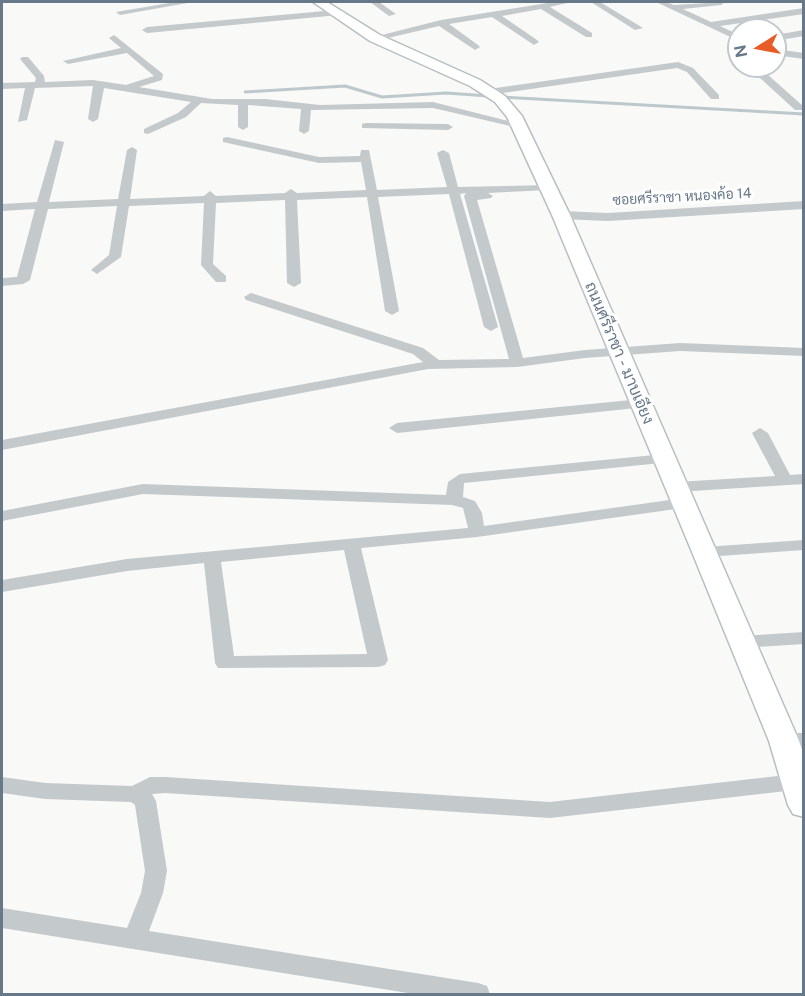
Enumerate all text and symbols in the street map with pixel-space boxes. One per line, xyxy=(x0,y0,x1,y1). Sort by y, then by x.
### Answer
north arrow xyxy=(727,18,787,78)
text: N xyxy=(730,43,751,59)
street label: ซอยศรีราชา หนองค้อ 14 xyxy=(612,185,752,209)
street label: ถนนศรีราชา - มาบเอียง xyxy=(580,279,658,427)

